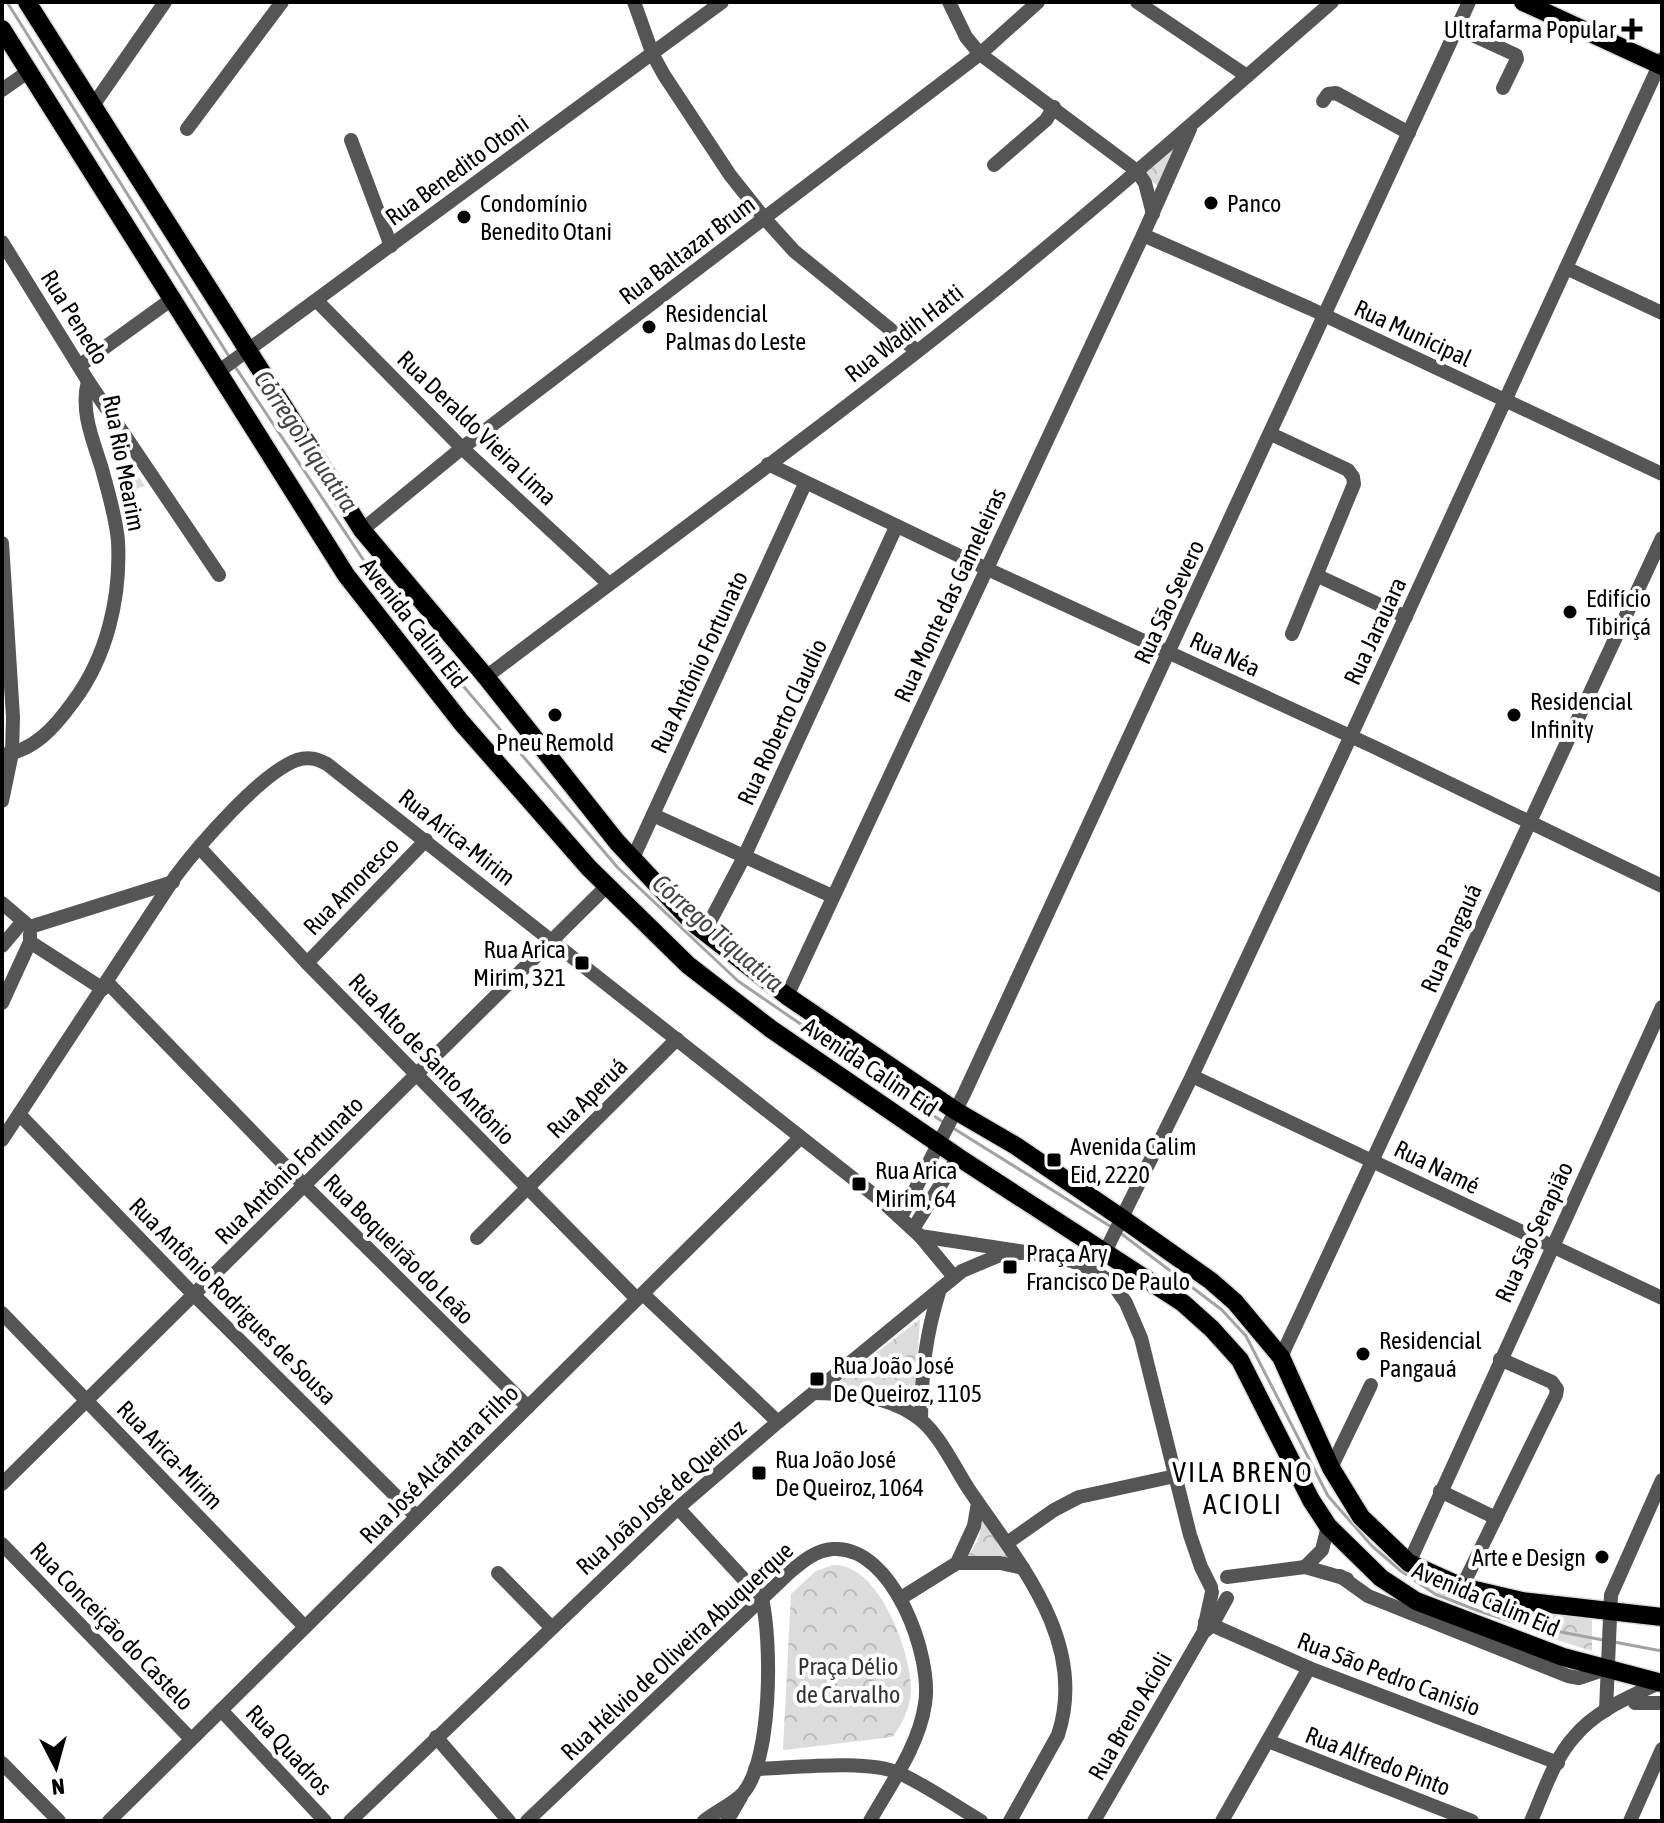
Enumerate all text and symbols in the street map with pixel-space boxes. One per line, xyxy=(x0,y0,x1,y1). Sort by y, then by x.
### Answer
place label: Ultrafarma Popular xyxy=(1444,16,1617,43)
marker: Ultrafarma Popular xyxy=(1623,20,1641,38)
street label: Rua Benedito Otoni xyxy=(380,109,534,231)
place label: Condomínio Benedito Otani xyxy=(480,190,612,245)
street label: Rua Baltazar Brum xyxy=(614,190,760,310)
place label: Panco xyxy=(1227,190,1281,217)
marker: Panco xyxy=(1202,194,1220,212)
marker: Condomínio Benedito Otani xyxy=(455,208,473,226)
street label: Rua Penedo xyxy=(36,265,114,369)
street label: Rua Wadih Hatti xyxy=(840,279,968,387)
street label: Rua Municipal xyxy=(1350,294,1476,372)
place label: Residencial Palmas do Leste xyxy=(665,300,806,355)
marker: Residencial Palmas do Leste xyxy=(640,318,658,336)
street label: Rua Deraldo Vieira Lima xyxy=(392,345,562,511)
water label: Córrego Tiquatira xyxy=(248,365,364,517)
street label: Rua Rio Mearim xyxy=(98,393,150,533)
street label: Rua Monte das Gameleiras xyxy=(889,484,1011,706)
street label: Rua São Severo xyxy=(1129,536,1209,668)
street label: Avenida Calim Eid xyxy=(355,553,473,693)
street label: Rua Antônio Fortunato xyxy=(645,567,753,757)
street label: Rua Jarauara xyxy=(1338,573,1412,689)
place label: Edifício Tibiriçá xyxy=(1586,585,1651,640)
marker: Edifício Tibiriçá xyxy=(1561,603,1579,621)
street label: Rua Néa xyxy=(1186,626,1264,682)
street label: Rua Roberto Claudio xyxy=(732,635,832,809)
place label: Residencial Infinity xyxy=(1530,688,1633,743)
marker: Pneu Remold xyxy=(546,706,564,724)
marker: Residencial Infinity xyxy=(1505,706,1523,724)
place label: Pneu Remold xyxy=(496,729,614,756)
street label: Rua Arica-Mirim xyxy=(394,783,520,891)
street label: Rua Amoresco xyxy=(298,832,404,940)
water label: Córrego Tiquatira xyxy=(646,868,790,998)
street label: Rua Pangauá xyxy=(1415,880,1487,996)
place label: Rua Arica Mirim, 321 xyxy=(473,936,566,991)
marker: Rua Arica Mirim, 321 xyxy=(573,954,591,972)
street label: Rua Alto de Santo Antônio xyxy=(343,968,521,1150)
street label: Avenida Calim Eid xyxy=(797,1012,943,1122)
street label: Rua Aperuá xyxy=(541,1052,633,1144)
street label: Rua Antônio Fortunato xyxy=(210,1091,368,1249)
place label: Avenida Calim Eid, 2220 xyxy=(1070,1133,1196,1188)
street label: Rua Namé xyxy=(1390,1135,1484,1199)
marker: Avenida Calim Eid, 2220 xyxy=(1045,1151,1063,1169)
place label: Rua Arica Mirim, 64 xyxy=(875,1157,957,1212)
street label: Rua São Serapião xyxy=(1490,1157,1578,1307)
street label: Rua Boqueirão do Leão xyxy=(318,1168,480,1330)
marker: Rua Arica Mirim, 64 xyxy=(850,1175,868,1193)
street label: Rua Antônio Rodrigues de Sousa xyxy=(124,1192,342,1410)
place label: Praça Ary Francisco De Paulo xyxy=(1026,1240,1190,1295)
marker: Praça Ary Francisco De Paulo xyxy=(1001,1258,1019,1276)
place label: Residencial Pangauá xyxy=(1379,1327,1482,1382)
marker: Residencial Pangauá xyxy=(1354,1345,1372,1363)
place label: Rua João José De Queiroz, 1105 xyxy=(833,1352,982,1407)
marker: Rua João José De Queiroz, 1105 xyxy=(808,1370,826,1388)
street label: Rua José Alcântara Filho xyxy=(354,1379,524,1549)
street label: Rua Arica-Mirim xyxy=(112,1395,228,1515)
street label: Rua João José de Queiroz xyxy=(571,1414,752,1580)
place label: Rua João José De Queiroz, 1064 xyxy=(775,1446,924,1501)
district label: VILA BRENO ACIOLI xyxy=(1172,1456,1314,1520)
marker: Rua João José De Queiroz, 1064 xyxy=(750,1464,768,1482)
street label: Rua Conceição do Castelo xyxy=(25,1536,199,1716)
street label: Rua Hélvio de Oliveira Abuquerque xyxy=(555,1536,799,1766)
place label: Arte e Design xyxy=(1472,1544,1586,1571)
marker: Arte e Design xyxy=(1593,1548,1611,1566)
street label: Avenida Calim Eid xyxy=(1409,1556,1563,1642)
street label: Rua São Pedro Canisio xyxy=(1294,1627,1484,1721)
street label: Rua Breno Acioli xyxy=(1083,1647,1177,1785)
park label: Praça Délio de Carvalho xyxy=(796,1653,900,1708)
street label: Rua Quadros xyxy=(241,1699,337,1801)
street label: Rua Alfredo Pinto xyxy=(1302,1721,1454,1801)
north arrow xyxy=(16,1727,96,1807)
text: N xyxy=(50,1773,66,1800)

